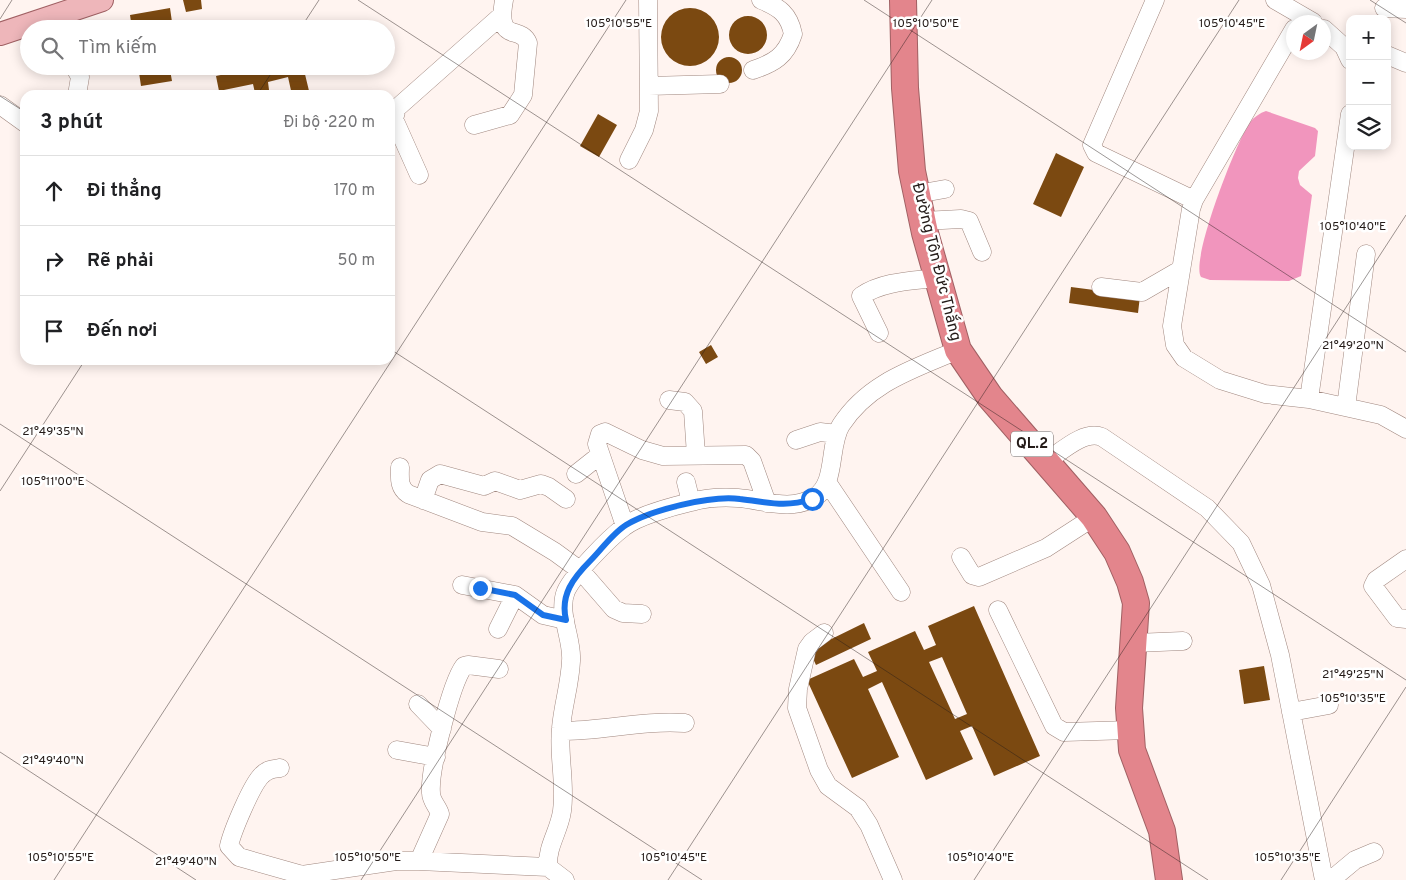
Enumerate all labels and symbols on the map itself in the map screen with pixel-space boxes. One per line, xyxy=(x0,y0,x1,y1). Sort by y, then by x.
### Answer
north arrow xyxy=(1286,15,1331,60)
text: 105°10'55"E xyxy=(586,16,652,32)
text: 105°10'50"E xyxy=(893,16,959,32)
text: 105°10'45"E xyxy=(1199,16,1265,32)
street label: Đường Tôn Đức Thắng xyxy=(907,180,967,343)
text: 105°10'40"E xyxy=(1320,219,1386,235)
text: 21°49'20"N xyxy=(1322,338,1384,354)
text: 21°49'35"N xyxy=(22,424,84,440)
road number: QL.2 xyxy=(1011,432,1053,456)
text: 105°11'00"E xyxy=(21,474,85,490)
route start xyxy=(801,488,824,511)
route end xyxy=(469,577,492,600)
text: 21°49'25"N xyxy=(1322,667,1384,683)
text: 105°10'35"E xyxy=(1320,691,1386,707)
text: 21°49'40"N xyxy=(22,753,84,769)
text: 105°10'55"E xyxy=(28,850,94,866)
text: 105°10'50"E xyxy=(335,850,401,866)
text: 105°10'45"E xyxy=(641,850,707,866)
text: 105°10'40"E xyxy=(948,850,1014,866)
text: 105°10'35"E xyxy=(1255,850,1321,866)
text: 21°49'40"N xyxy=(155,854,217,870)

